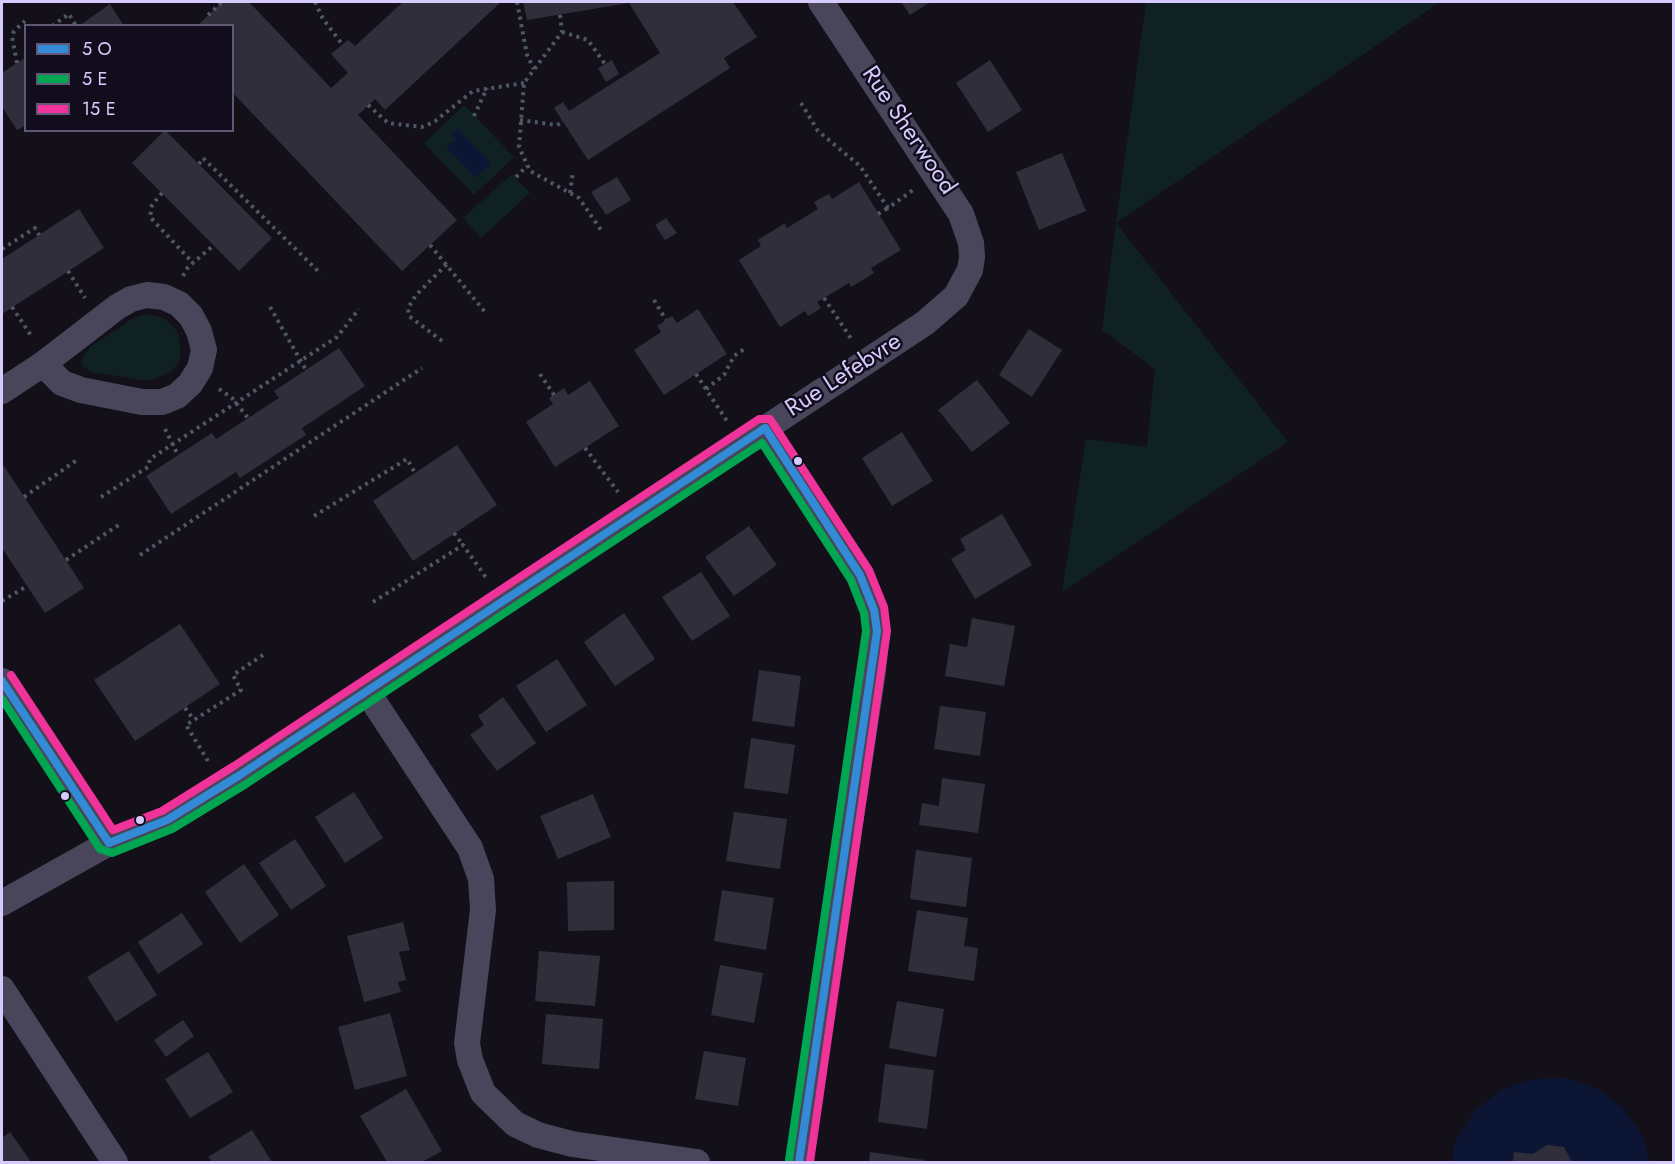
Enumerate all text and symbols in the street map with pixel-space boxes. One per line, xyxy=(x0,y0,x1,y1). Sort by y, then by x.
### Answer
legend xyxy=(24,24,234,132)
text: 5 O xyxy=(82,36,112,62)
street label: Rue Sherwood xyxy=(855,61,961,201)
text: 5 E xyxy=(82,66,107,92)
text: 15 E xyxy=(82,96,116,122)
street label: Rue Lefebvre xyxy=(781,328,907,424)
unlabelled marker xyxy=(792,455,804,467)
unlabelled marker xyxy=(59,790,71,802)
unlabelled marker xyxy=(134,814,146,826)

